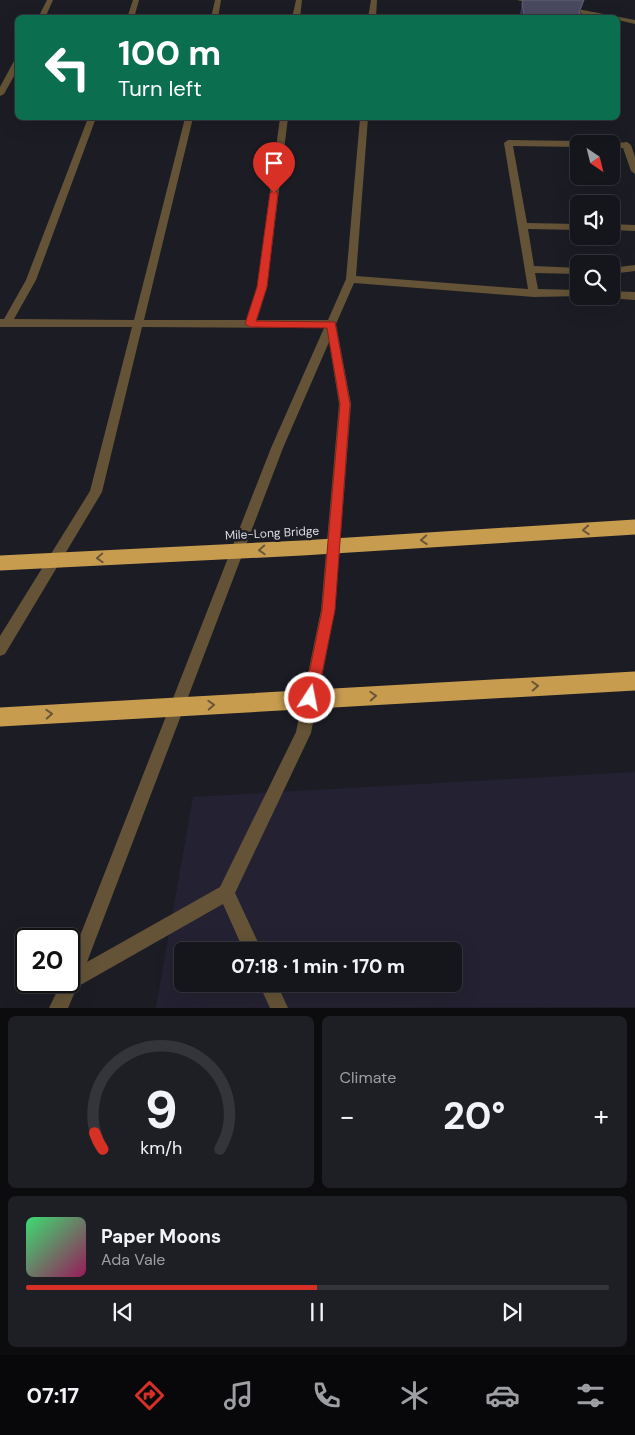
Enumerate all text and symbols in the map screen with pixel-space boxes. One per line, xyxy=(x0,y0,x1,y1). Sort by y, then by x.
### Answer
text: 100 m xyxy=(118,30,221,76)
icon: left xyxy=(35,35,100,100)
text: Turn left xyxy=(118,74,202,103)
north arrow xyxy=(570,135,620,185)
map controls xyxy=(570,135,620,305)
pin xyxy=(253,142,295,193)
icon: arrive xyxy=(260,149,288,177)
button: sound xyxy=(570,195,620,245)
button: search xyxy=(570,255,620,305)
street label: Mile-Long Bridge xyxy=(225,523,320,543)
one-way arrow xyxy=(582,524,590,535)
one-way arrow xyxy=(420,535,428,546)
one-way arrow xyxy=(258,545,266,555)
one-way arrow xyxy=(95,553,103,564)
position arrow xyxy=(283,671,335,723)
one-way arrow xyxy=(532,681,540,692)
one-way arrow xyxy=(369,690,377,701)
one-way arrow xyxy=(207,699,215,710)
one-way arrow xyxy=(45,709,53,720)
speed limit sign: 20 xyxy=(15,928,80,993)
text: 07:18 · 1 min · 170 m xyxy=(231,954,405,979)
text: Climate xyxy=(340,1067,396,1088)
text: 9 xyxy=(144,1076,177,1144)
text: 20° xyxy=(443,1091,505,1141)
text: − xyxy=(340,1098,355,1135)
text: + xyxy=(594,1098,609,1135)
text: km/h xyxy=(140,1136,182,1160)
text: Paper Moons xyxy=(101,1224,221,1249)
text: Ada Vale xyxy=(101,1249,165,1270)
icon: previous xyxy=(109,1298,137,1326)
icon: pause xyxy=(303,1298,331,1326)
icon: next xyxy=(498,1298,526,1326)
icon: directions xyxy=(132,1378,167,1413)
icon: music xyxy=(221,1378,256,1413)
icon: phone xyxy=(309,1378,344,1413)
icon: climate xyxy=(397,1378,432,1413)
icon: car xyxy=(485,1378,520,1413)
icon: filters xyxy=(573,1378,608,1413)
text: 07:17 xyxy=(27,1381,79,1410)

